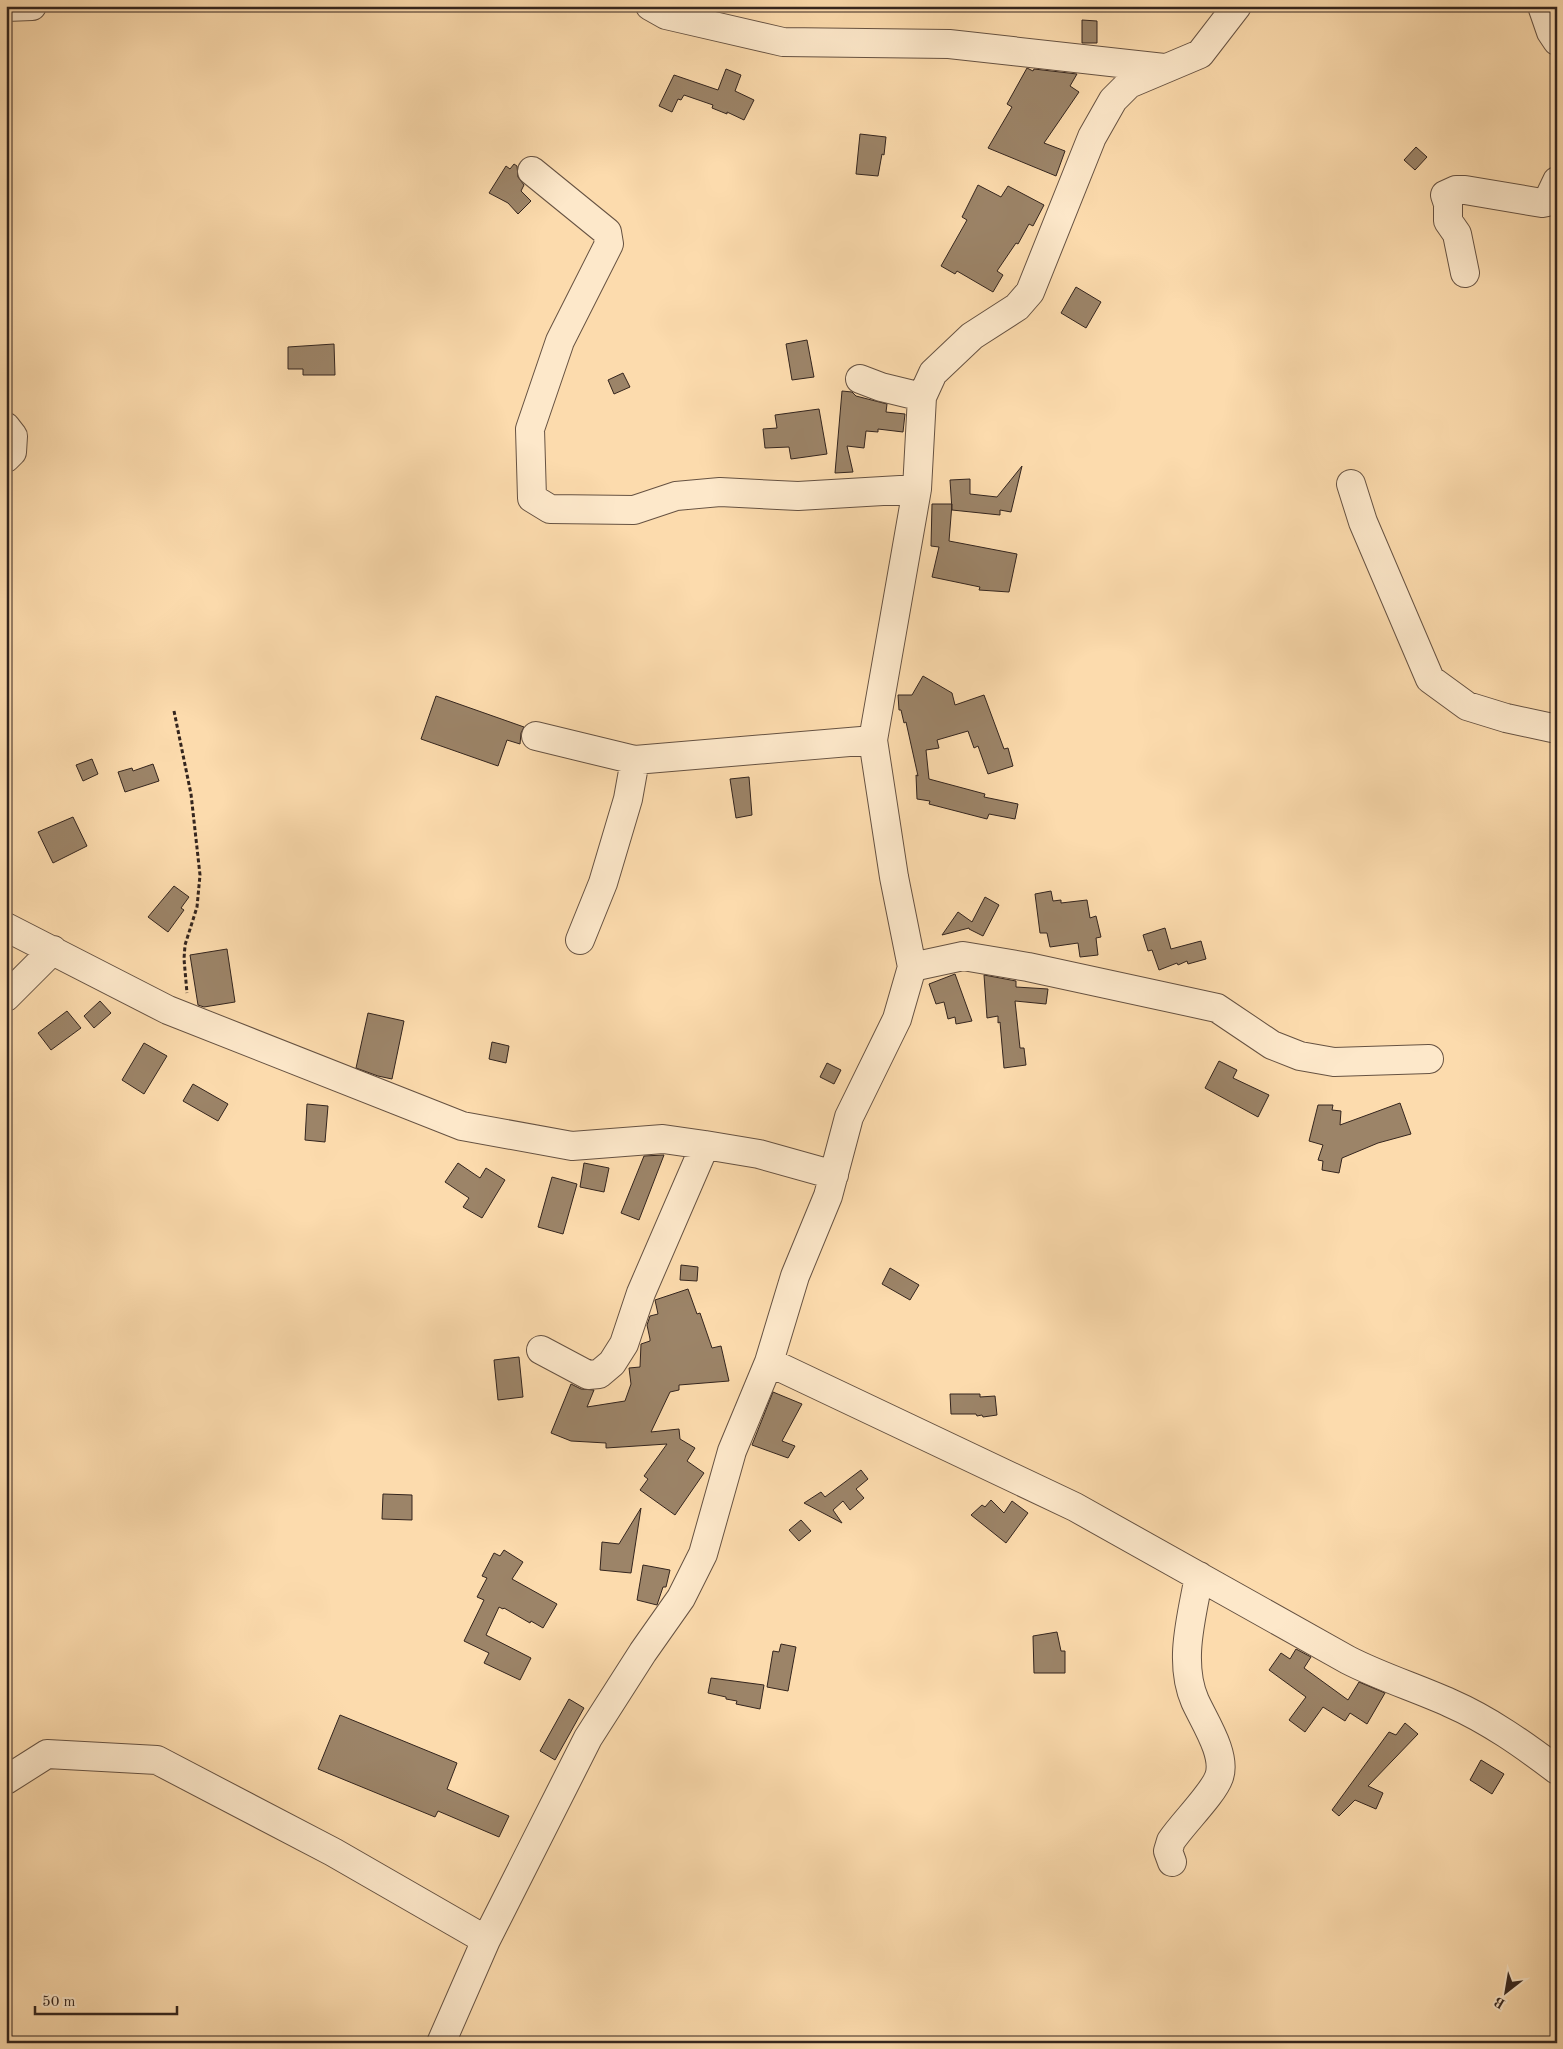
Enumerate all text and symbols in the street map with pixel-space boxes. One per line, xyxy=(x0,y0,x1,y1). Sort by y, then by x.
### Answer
north arrow xyxy=(1480,1966,1530,2016)
scale bar xyxy=(35,1984,178,2016)
text: B xyxy=(1492,1994,1508,2011)
text: 50 m xyxy=(42,1995,76,2010)

